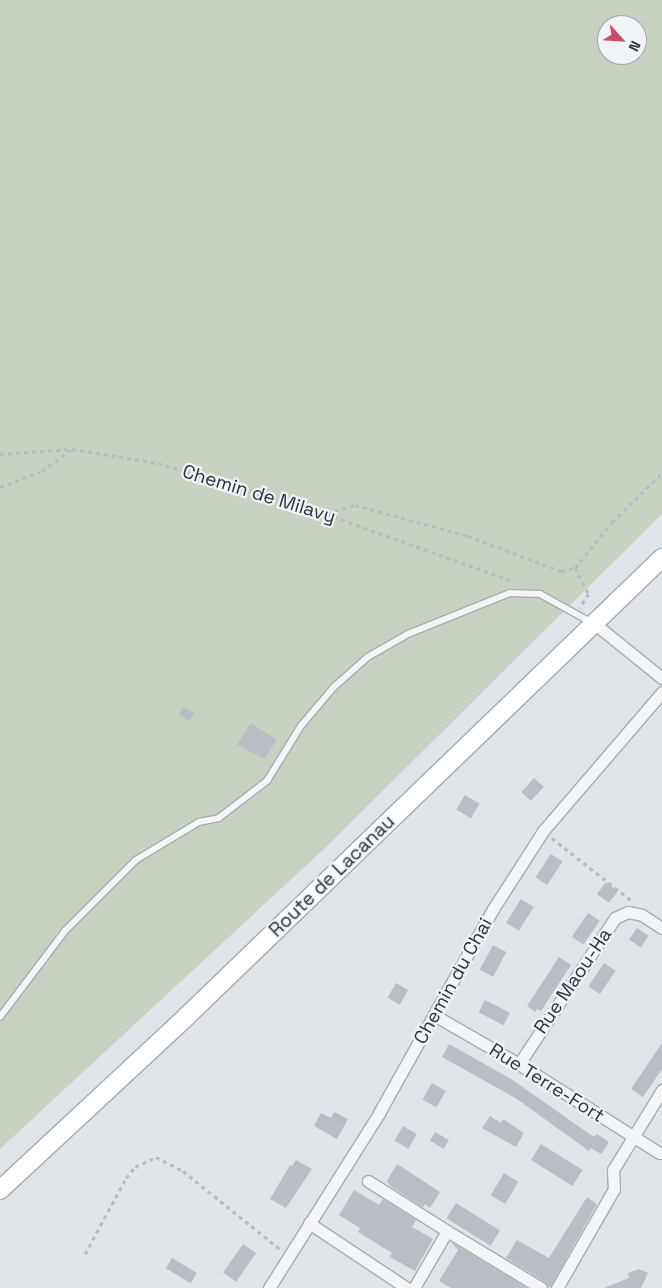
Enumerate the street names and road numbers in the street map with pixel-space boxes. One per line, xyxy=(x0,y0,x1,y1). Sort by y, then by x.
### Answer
street label: Chemin de Milavy xyxy=(180,460,338,528)
street label: Route de Lacanau xyxy=(265,810,399,942)
street label: Chemin du Chai xyxy=(409,914,497,1048)
street label: Rue Maou-Ha xyxy=(529,924,617,1038)
street label: Rue Terre-Fort xyxy=(485,1038,609,1128)

